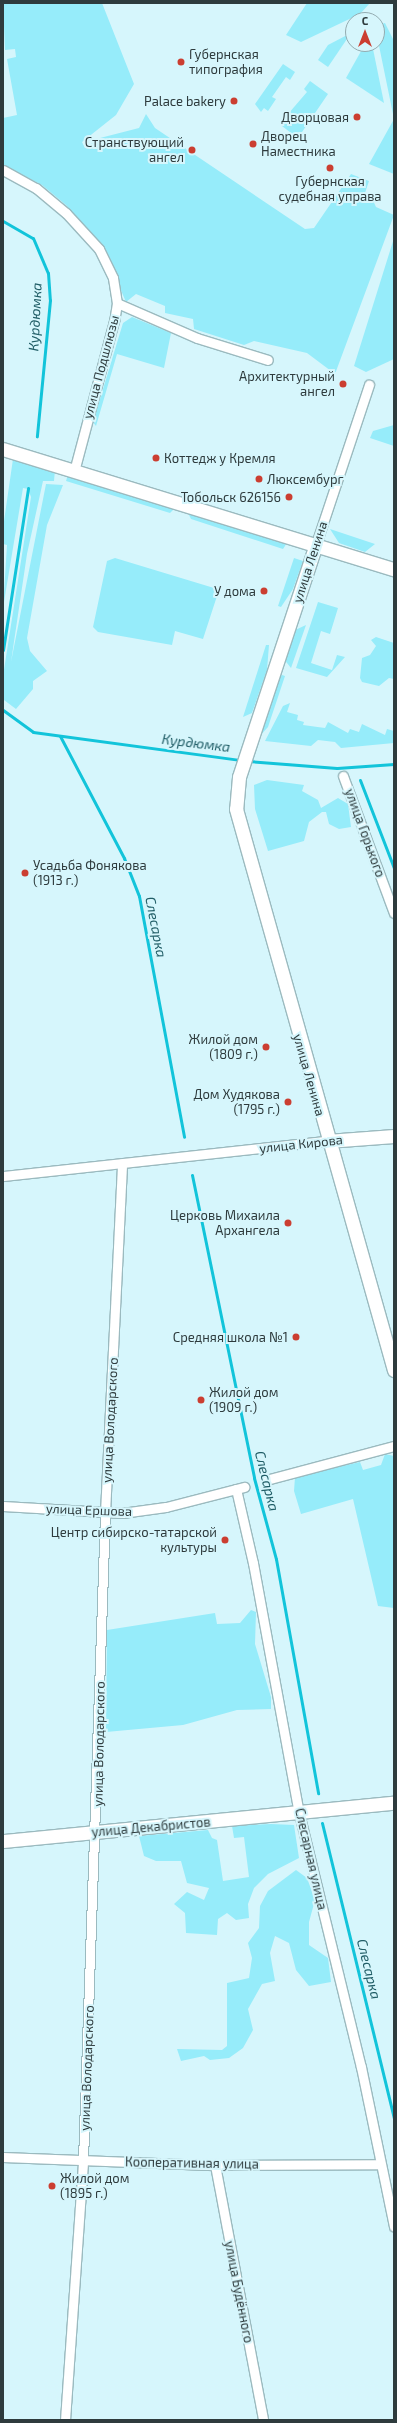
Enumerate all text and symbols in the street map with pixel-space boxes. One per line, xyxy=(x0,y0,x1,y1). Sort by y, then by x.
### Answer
north arrow xyxy=(345,12,385,52)
text: С xyxy=(362,14,368,27)
place label: Губернская типография xyxy=(189,47,263,78)
marker: Губернская типография xyxy=(176,57,186,67)
place label: Palace bakery xyxy=(144,93,226,109)
marker: Palace bakery xyxy=(229,96,239,106)
place label: Дворцовая xyxy=(281,109,349,125)
marker: Дворцовая xyxy=(352,112,362,122)
place label: Дворец Наместника xyxy=(261,129,336,160)
place label: Странствующий ангел xyxy=(85,135,184,166)
marker: Дворец Наместника xyxy=(248,139,258,149)
marker: Странствующий ангел xyxy=(187,145,197,155)
marker: Губернская судебная управа xyxy=(325,163,335,173)
place label: Губернская судебная управа xyxy=(278,174,382,205)
water label: Курдюмка xyxy=(25,282,45,352)
street label: улица Подшлюзы xyxy=(80,313,122,421)
place label: Архитектурный ангел xyxy=(239,369,335,400)
marker: Архитектурный ангел xyxy=(338,379,348,389)
place label: Коттедж у Кремля xyxy=(164,450,276,466)
marker: Коттедж у Кремля xyxy=(151,453,161,463)
place label: Люксембург xyxy=(267,471,344,487)
marker: Люксембург xyxy=(254,474,264,484)
place label: Тобольск 626156 xyxy=(181,489,281,505)
marker: Тобольск 626156 xyxy=(284,492,294,502)
street label: улица Ленина xyxy=(290,519,330,605)
place label: У дома xyxy=(214,583,256,599)
marker: У дома xyxy=(259,586,269,596)
water label: Курдюмка xyxy=(161,730,231,756)
street label: улица Горького xyxy=(342,787,388,879)
place label: Усадьба Фонякова (1913 г.) xyxy=(33,858,147,889)
marker: Усадьба Фонякова (1913 г.) xyxy=(20,868,30,878)
water label: Слесарка xyxy=(142,895,170,959)
place label: Жилой дом (1809 г.) xyxy=(189,1032,258,1063)
street label: улица Ленина xyxy=(290,1032,328,1118)
marker: Жилой дом (1809 г.) xyxy=(261,1042,271,1052)
place label: Дом Худякова (1795 г.) xyxy=(193,1087,280,1118)
marker: Дом Худякова (1795 г.) xyxy=(283,1097,293,1107)
street label: улица Кирова xyxy=(258,1132,344,1156)
place label: Церковь Михаила Архангела xyxy=(170,1208,280,1239)
marker: Церковь Михаила Архангела xyxy=(283,1218,293,1228)
place label: Средняя школа №1 xyxy=(173,1329,288,1345)
marker: Средняя школа №1 xyxy=(291,1332,301,1342)
street label: улица Володарского xyxy=(99,1357,121,1483)
place label: Жилой дом (1909 г.) xyxy=(209,1385,278,1416)
marker: Жилой дом (1909 г.) xyxy=(196,1395,206,1405)
water label: Слесарка xyxy=(251,1449,283,1513)
street label: улица Ершова xyxy=(46,1501,132,1519)
place label: Центр сибирско-татарской культуры xyxy=(51,1525,217,1556)
marker: Центр сибирско-татарской культуры xyxy=(220,1535,230,1545)
street label: улица Володарского xyxy=(90,1681,108,1807)
street label: Слесарная улица xyxy=(292,1807,330,1911)
street label: улица Декабристов xyxy=(91,1814,211,1840)
water label: Слесарка xyxy=(353,1937,385,2001)
street label: улица Володарского xyxy=(77,2005,97,2131)
street label: Кооперативная улица xyxy=(125,2154,259,2172)
place label: Жилой дом (1895 г.) xyxy=(60,2171,129,2202)
marker: Жилой дом (1895 г.) xyxy=(47,2181,57,2191)
street label: улица Будённого xyxy=(221,2240,257,2344)

